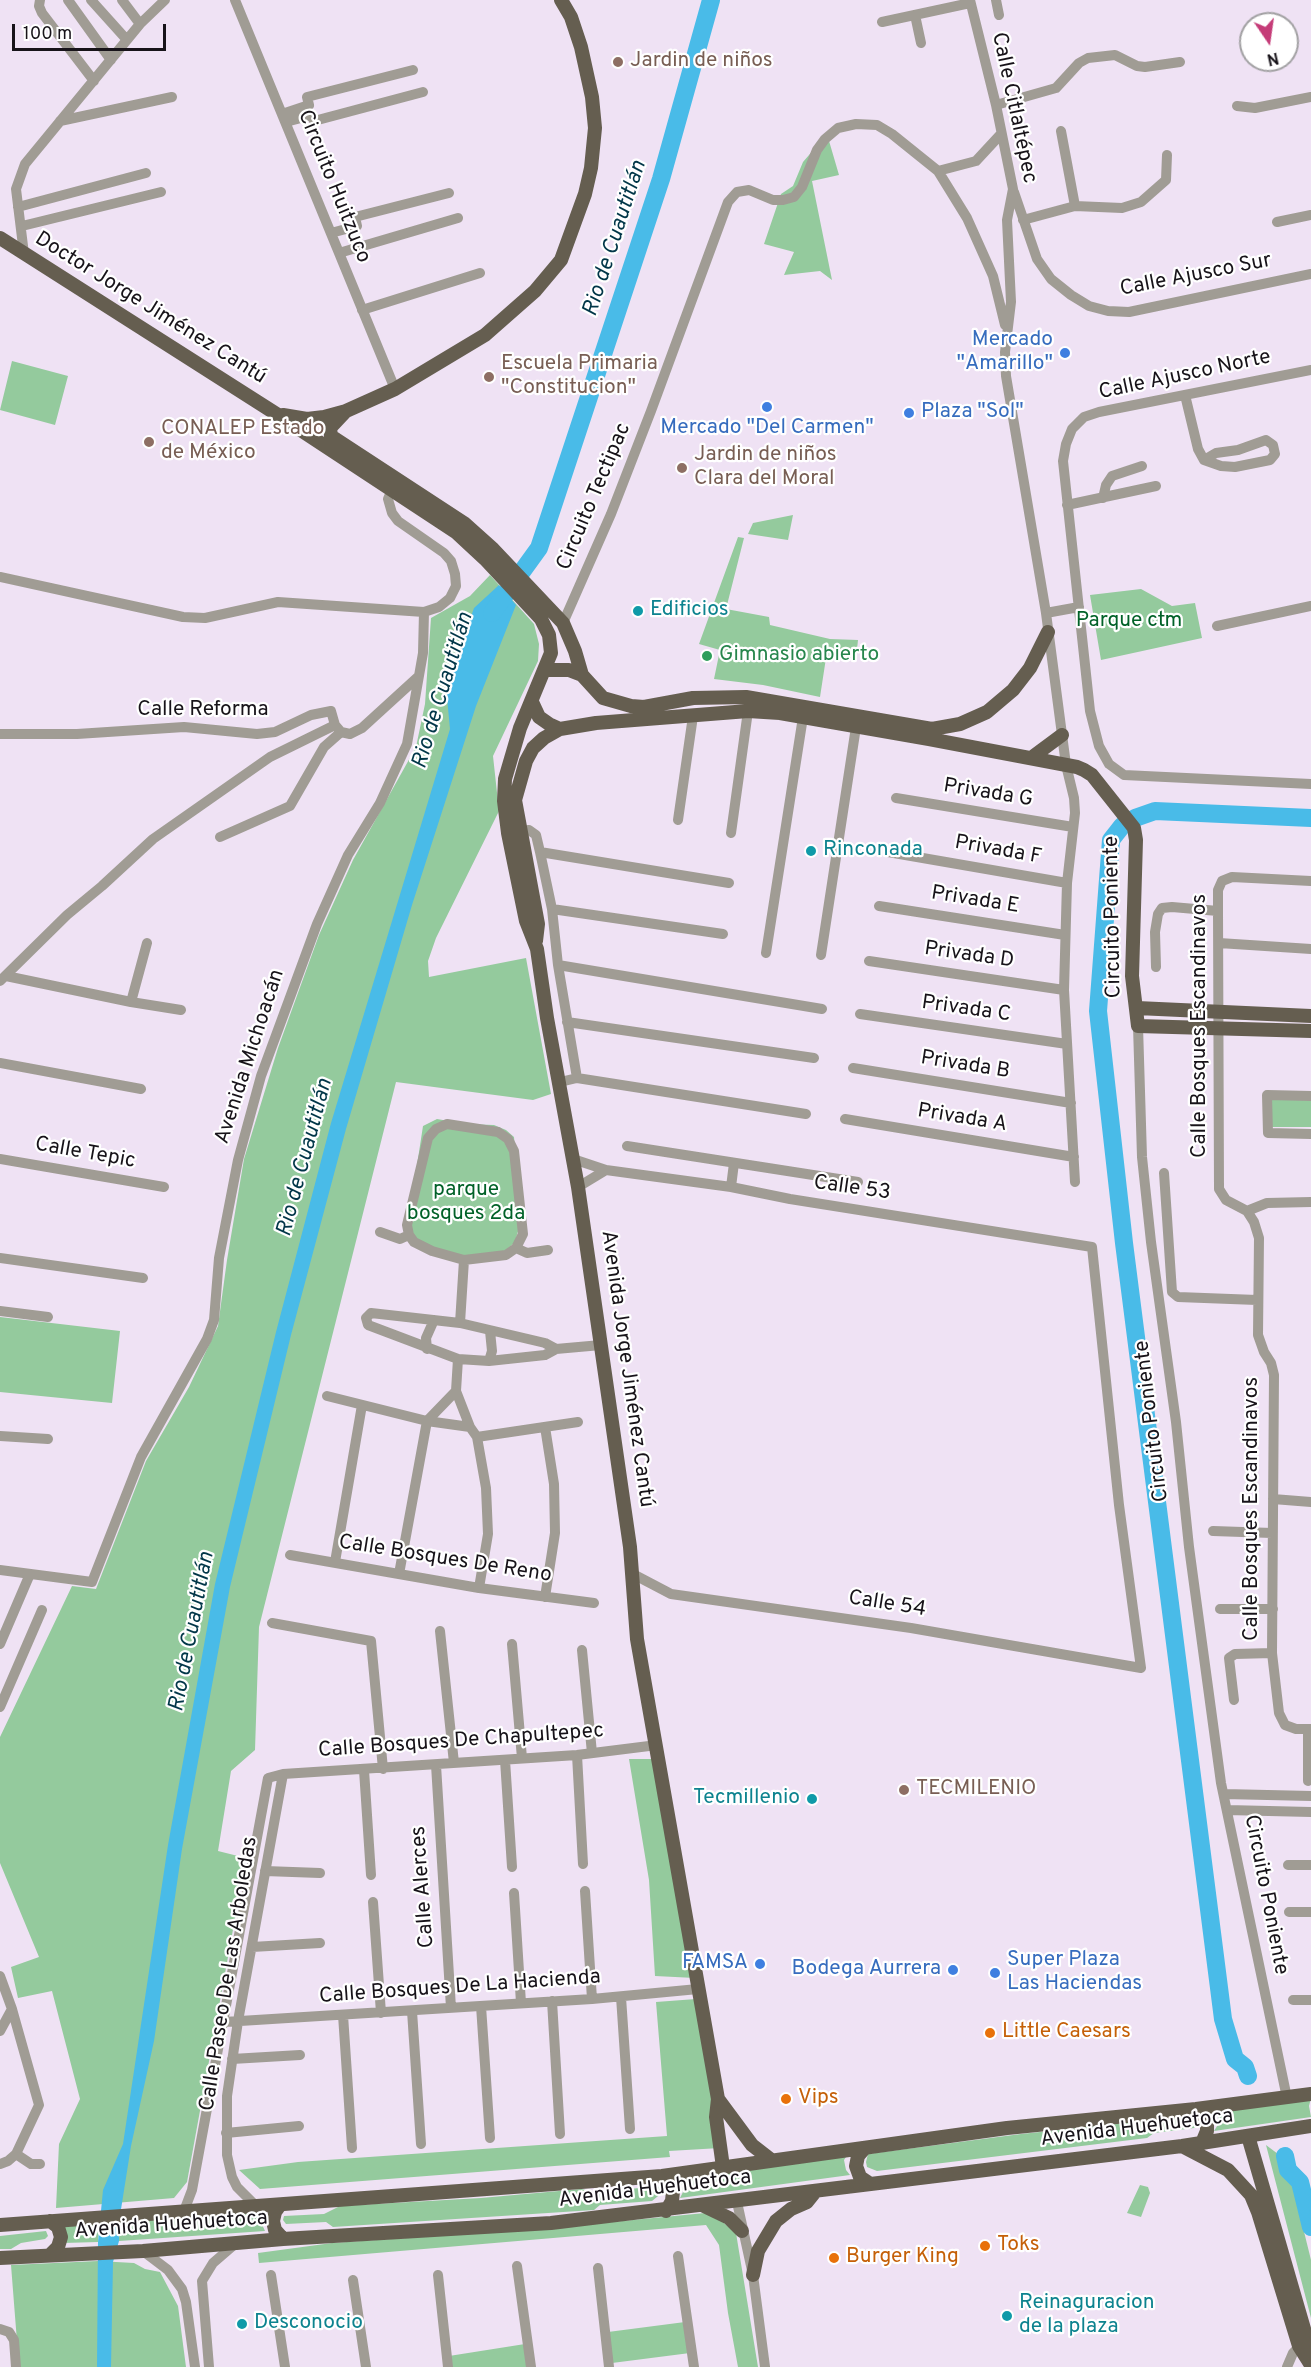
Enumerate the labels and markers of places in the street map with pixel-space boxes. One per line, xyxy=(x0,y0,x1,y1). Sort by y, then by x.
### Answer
place label: Jardin de niños xyxy=(630,49,773,75)
marker: Jardin de niños xyxy=(611,55,625,69)
place label: Mercado "Amarillo" xyxy=(956,328,1053,378)
marker: Mercado "Amarillo" xyxy=(1058,346,1072,360)
place label: Escuela Primaria "Constitucion" xyxy=(501,352,658,402)
marker: Escuela Primaria "Constitucion" xyxy=(482,370,496,384)
marker: Mercado "Del Carmen" xyxy=(760,400,774,414)
place label: Plaza "Sol" xyxy=(921,400,1024,426)
marker: Plaza "Sol" xyxy=(902,406,916,420)
place label: Mercado "Del Carmen" xyxy=(660,416,874,442)
place label: CONALEP Estado de México xyxy=(161,417,325,467)
marker: CONALEP Estado de México xyxy=(142,435,156,449)
place label: Jardin de niños Clara del Moral xyxy=(694,443,837,493)
marker: Jardin de niños Clara del Moral xyxy=(675,461,689,475)
place label: Edificios xyxy=(650,598,728,624)
marker: Edificios xyxy=(631,604,645,618)
place label: Gimnasio abierto xyxy=(719,643,879,669)
marker: Gimnasio abierto xyxy=(700,649,714,663)
place label: Rinconada xyxy=(823,838,923,864)
marker: Rinconada xyxy=(804,844,818,858)
place label: TECMILENIO xyxy=(916,1777,1036,1803)
marker: TECMILENIO xyxy=(897,1783,911,1797)
place label: Tecmillenio xyxy=(693,1786,800,1812)
marker: Tecmillenio xyxy=(805,1792,819,1806)
place label: Super Plaza Las Haciendas xyxy=(1007,1948,1142,1998)
place label: FAMSA xyxy=(682,1951,748,1977)
marker: FAMSA xyxy=(753,1957,767,1971)
place label: Bodega Aurrera xyxy=(791,1957,941,1983)
marker: Bodega Aurrera xyxy=(946,1963,960,1977)
marker: Super Plaza Las Haciendas xyxy=(988,1966,1002,1980)
place label: Little Caesars xyxy=(1002,2020,1131,2046)
marker: Little Caesars xyxy=(983,2026,997,2040)
place label: Vips xyxy=(798,2086,839,2112)
marker: Vips xyxy=(779,2092,793,2106)
place label: Toks xyxy=(997,2233,1040,2259)
marker: Toks xyxy=(978,2239,992,2253)
place label: Burger King xyxy=(846,2245,959,2271)
marker: Burger King xyxy=(827,2251,841,2265)
place label: Reinaguracion de la plaza xyxy=(1019,2291,1155,2341)
marker: Reinaguracion de la plaza xyxy=(1000,2309,1014,2323)
place label: Desconocio xyxy=(254,2311,363,2337)
marker: Desconocio xyxy=(235,2317,249,2331)

